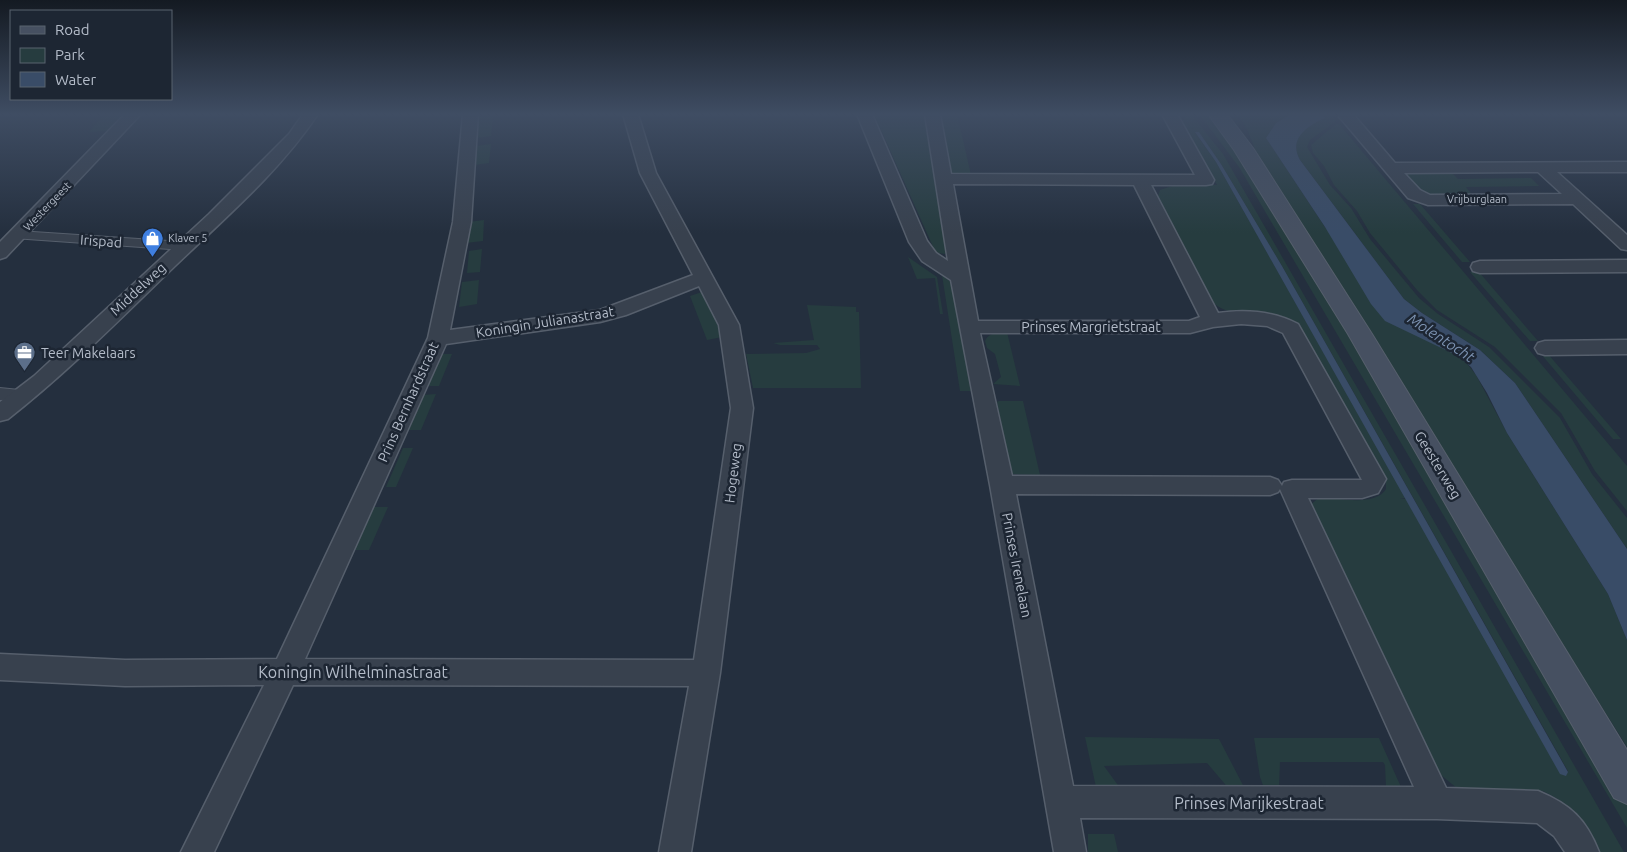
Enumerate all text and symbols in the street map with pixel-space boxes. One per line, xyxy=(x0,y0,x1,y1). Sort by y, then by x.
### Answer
legend xyxy=(10,10,172,100)
text: Road xyxy=(55,21,90,38)
text: Park xyxy=(55,46,85,63)
text: Water xyxy=(55,71,96,88)
street label: Westergeest xyxy=(21,179,74,233)
street label: Vrijburglaan xyxy=(1447,193,1507,205)
shop icon: Klaver 5 xyxy=(140,226,164,257)
street label: Irispad xyxy=(80,232,122,250)
place label: Klaver 5 xyxy=(168,232,208,244)
street label: Middelweg xyxy=(107,259,169,319)
street label: Koningin Julianastraat xyxy=(475,303,616,341)
water label: Molentocht xyxy=(1405,310,1478,365)
street label: Prinses Margrietstraat xyxy=(1021,319,1161,335)
street label: Prins Bernhardstraat xyxy=(374,339,442,465)
office icon: Teer Makelaars xyxy=(13,341,37,372)
place label: Teer Makelaars xyxy=(41,345,135,361)
street label: Geesterweg xyxy=(1412,428,1464,502)
street label: Hogeweg xyxy=(721,442,745,504)
street label: Prinses Irenelaan xyxy=(999,511,1035,619)
street label: Koningin Wilhelminastraat xyxy=(258,663,448,681)
street label: Prinses Marijkestraat xyxy=(1174,794,1325,812)

